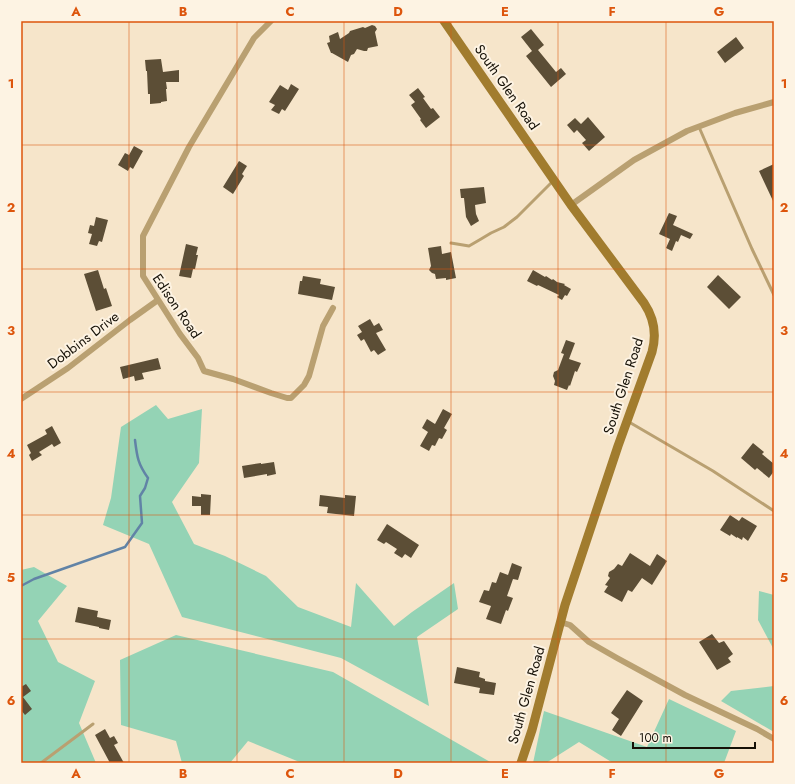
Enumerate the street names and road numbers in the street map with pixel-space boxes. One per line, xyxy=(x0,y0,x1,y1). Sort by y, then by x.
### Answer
street label: South Glen Road xyxy=(470,40,544,134)
street label: Edison Road xyxy=(148,270,206,342)
street label: Dobbins Drive xyxy=(43,306,123,374)
street label: South Glen Road xyxy=(598,335,648,437)
street label: South Glen Road xyxy=(503,644,549,746)

